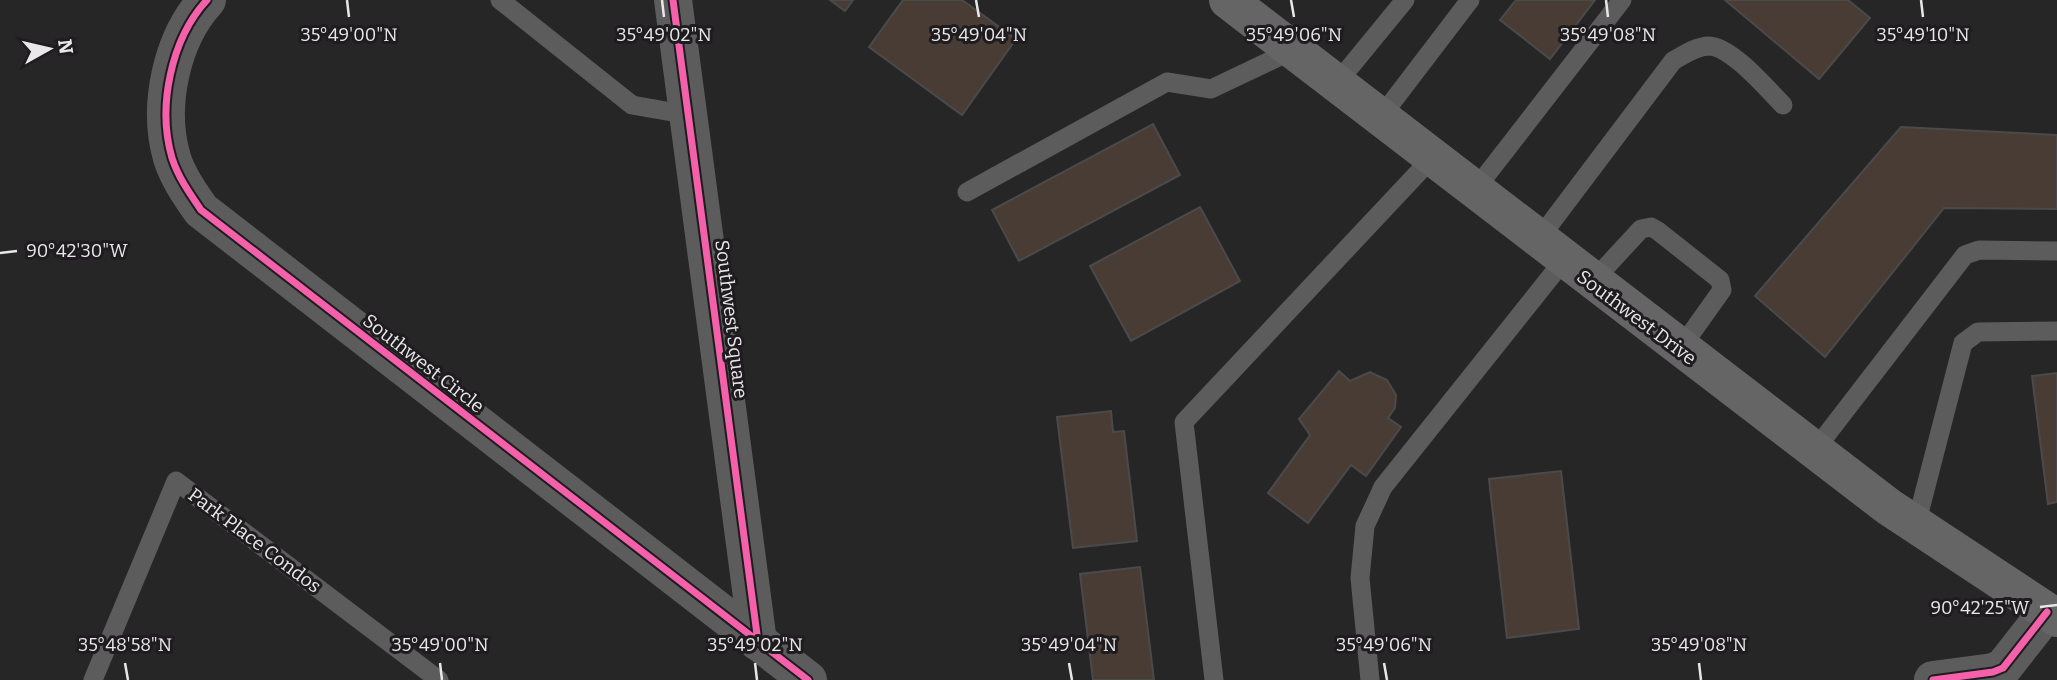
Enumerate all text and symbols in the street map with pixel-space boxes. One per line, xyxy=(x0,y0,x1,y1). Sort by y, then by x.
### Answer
north arrow xyxy=(14,14,84,84)
text: 35°49'00"N xyxy=(300,24,398,46)
text: 35°49'02"N xyxy=(616,24,712,46)
text: 35°49'04"N xyxy=(931,24,1027,46)
text: 35°49'06"N xyxy=(1246,24,1342,46)
text: 35°49'08"N xyxy=(1560,24,1656,46)
text: 35°49'10"N xyxy=(1877,24,1969,46)
text: N xyxy=(53,38,78,56)
street label: Southwest Square xyxy=(710,238,753,400)
text: 90°42'30"W xyxy=(26,240,128,262)
street label: Southwest Drive xyxy=(1572,265,1701,370)
street label: Southwest Circle xyxy=(359,309,489,418)
street label: Park Place Condos xyxy=(184,483,326,598)
text: 90°42'25"W xyxy=(1930,597,2030,619)
text: 35°48'58"N xyxy=(78,634,172,656)
text: 35°49'00"N xyxy=(391,634,489,656)
text: 35°49'02"N xyxy=(707,634,803,656)
text: 35°49'04"N xyxy=(1021,634,1117,656)
text: 35°49'06"N xyxy=(1336,634,1432,656)
text: 35°49'08"N xyxy=(1651,634,1747,656)

